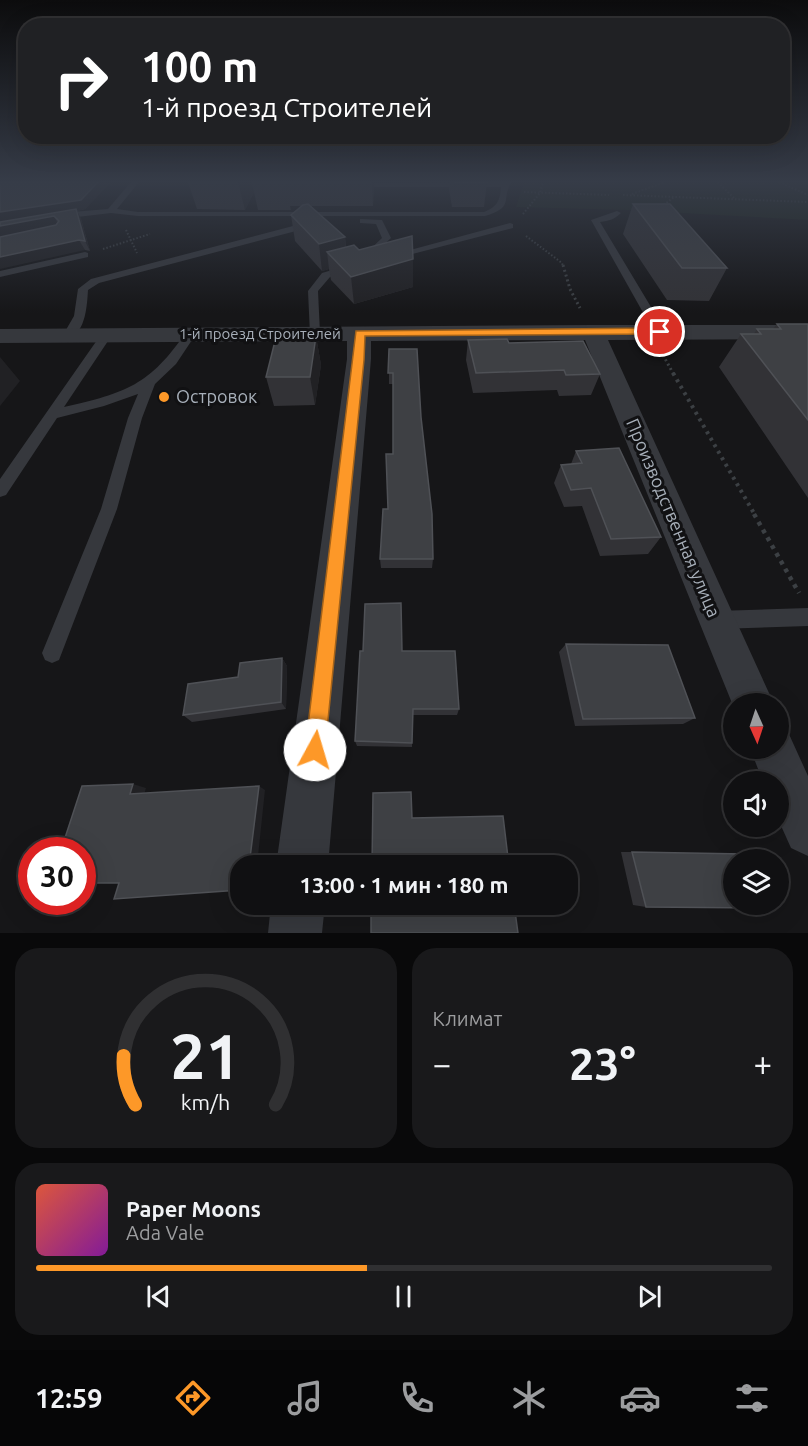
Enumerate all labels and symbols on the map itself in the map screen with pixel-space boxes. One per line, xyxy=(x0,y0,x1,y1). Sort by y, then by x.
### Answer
pin xyxy=(634,306,685,357)
street label: 1-й проезд Строителей xyxy=(179,325,341,342)
place label: Островок xyxy=(176,386,257,406)
marker: Островок xyxy=(157,390,171,404)
street label: Производственная улица xyxy=(623,415,725,620)
north arrow xyxy=(723,693,789,759)
position arrow xyxy=(283,718,347,782)
speed limit sign: 30 xyxy=(18,837,96,915)

